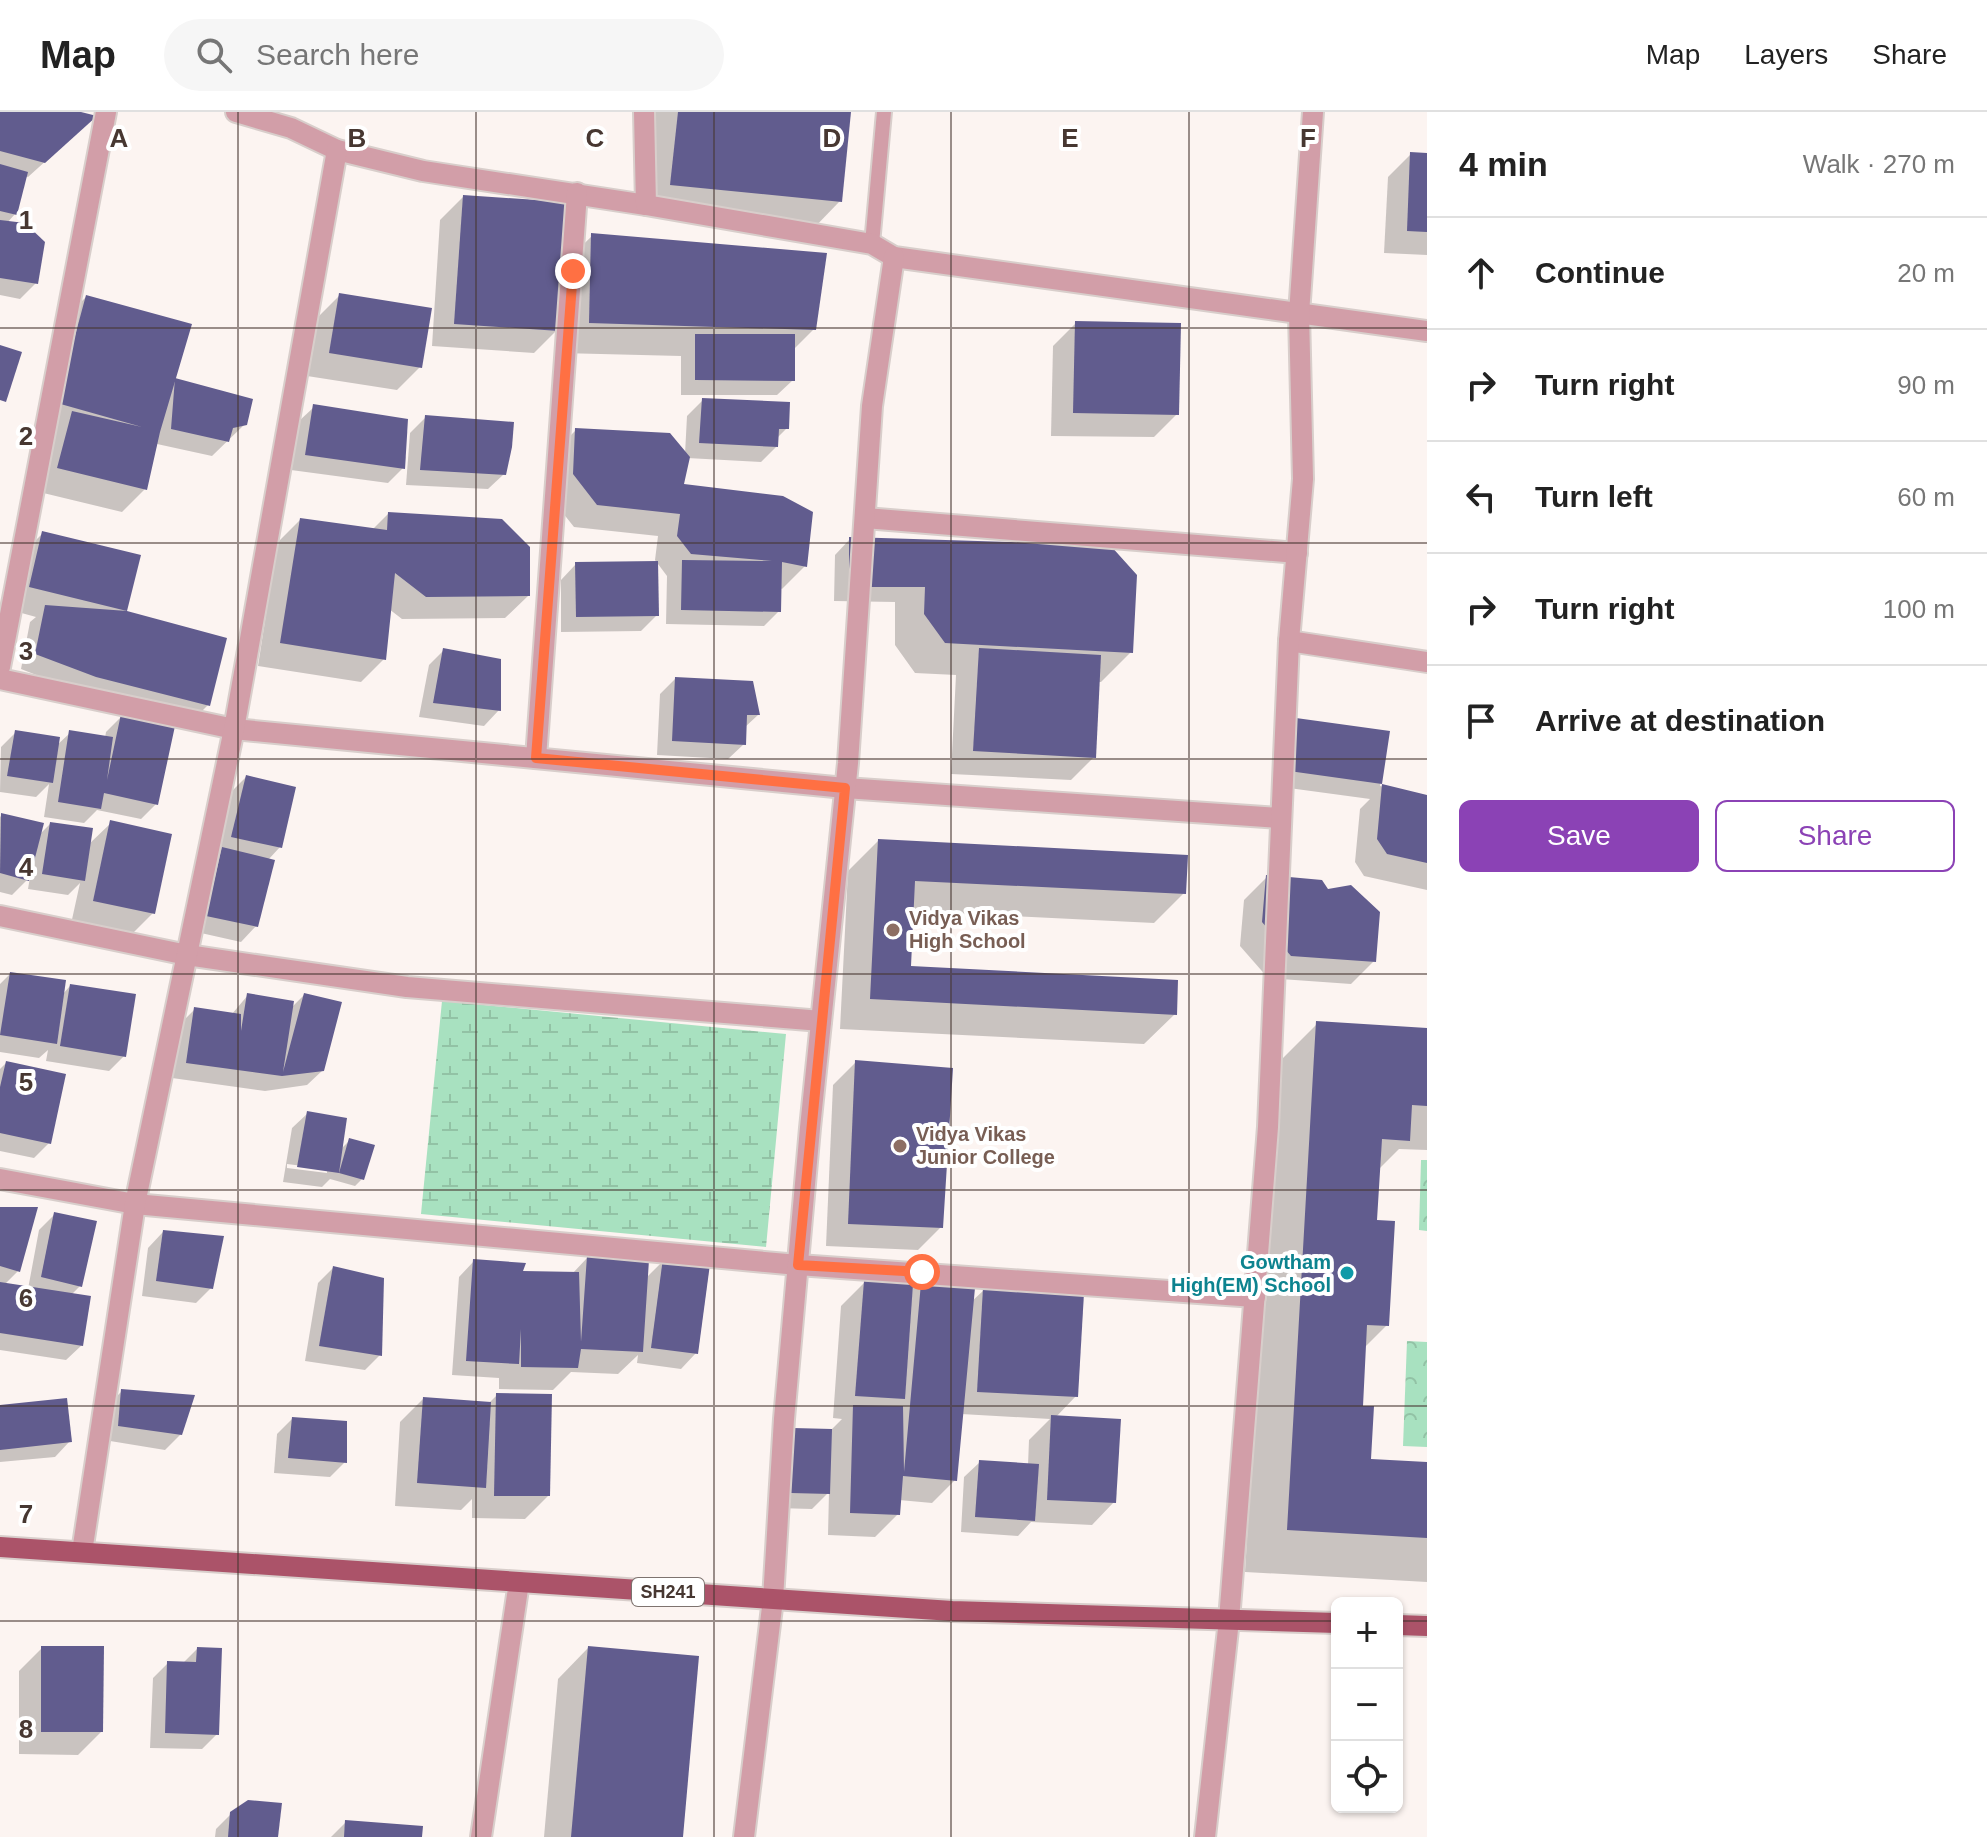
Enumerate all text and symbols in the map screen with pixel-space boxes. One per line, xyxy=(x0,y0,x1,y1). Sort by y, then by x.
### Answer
search box xyxy=(164,19,724,91)
icon: search xyxy=(192,33,236,77)
text: Map xyxy=(40,34,116,76)
text: Search here xyxy=(256,38,419,71)
text: Map xyxy=(1646,39,1700,70)
text: Layers xyxy=(1744,39,1828,70)
text: Share xyxy=(1872,39,1947,70)
text: A xyxy=(110,123,129,153)
text: B xyxy=(348,123,366,153)
text: C xyxy=(586,123,605,153)
text: D xyxy=(823,123,841,153)
text: E xyxy=(1061,123,1079,153)
text: F xyxy=(1300,123,1316,153)
text: 4 min xyxy=(1459,145,1548,183)
text: Walk · 270 m xyxy=(1803,149,1955,179)
text: 1 xyxy=(19,205,33,235)
icon: ahead xyxy=(1459,251,1503,295)
route end xyxy=(555,253,591,289)
text: Continue xyxy=(1535,256,1665,289)
text: 20 m xyxy=(1897,258,1955,288)
icon: right xyxy=(1459,363,1503,407)
text: Turn right xyxy=(1535,368,1674,401)
text: 90 m xyxy=(1897,370,1955,400)
text: 2 xyxy=(19,421,33,451)
icon: left xyxy=(1459,475,1503,519)
text: Turn left xyxy=(1535,480,1653,513)
text: 60 m xyxy=(1897,482,1955,512)
icon: right xyxy=(1459,587,1503,631)
text: Turn right xyxy=(1535,592,1674,625)
text: 100 m xyxy=(1883,594,1955,624)
text: 3 xyxy=(19,636,33,666)
icon: arrive xyxy=(1459,699,1503,743)
text: Arrive at destination xyxy=(1535,704,1825,737)
button: Save xyxy=(1459,800,1699,872)
button: Share xyxy=(1715,800,1955,872)
text: 4 xyxy=(19,852,34,882)
place label: Vidya Vikas High School xyxy=(909,907,1026,952)
marker: Vidya Vikas High School xyxy=(884,921,902,939)
text: 5 xyxy=(19,1067,33,1097)
place label: Vidya Vikas Junior College xyxy=(916,1123,1055,1168)
marker: Vidya Vikas Junior College xyxy=(891,1137,909,1155)
place label: Gowtham High(EM) School xyxy=(1171,1251,1331,1296)
route start xyxy=(904,1254,940,1290)
marker: Gowtham High(EM) School xyxy=(1338,1264,1356,1282)
text: 6 xyxy=(19,1283,33,1313)
text: 7 xyxy=(19,1499,33,1529)
road number: SH241 xyxy=(632,1578,704,1606)
map controls xyxy=(1331,1597,1403,1813)
button: + xyxy=(1331,1597,1403,1669)
button: − xyxy=(1331,1669,1403,1741)
text: 8 xyxy=(19,1714,33,1744)
button: locate xyxy=(1331,1741,1403,1813)

